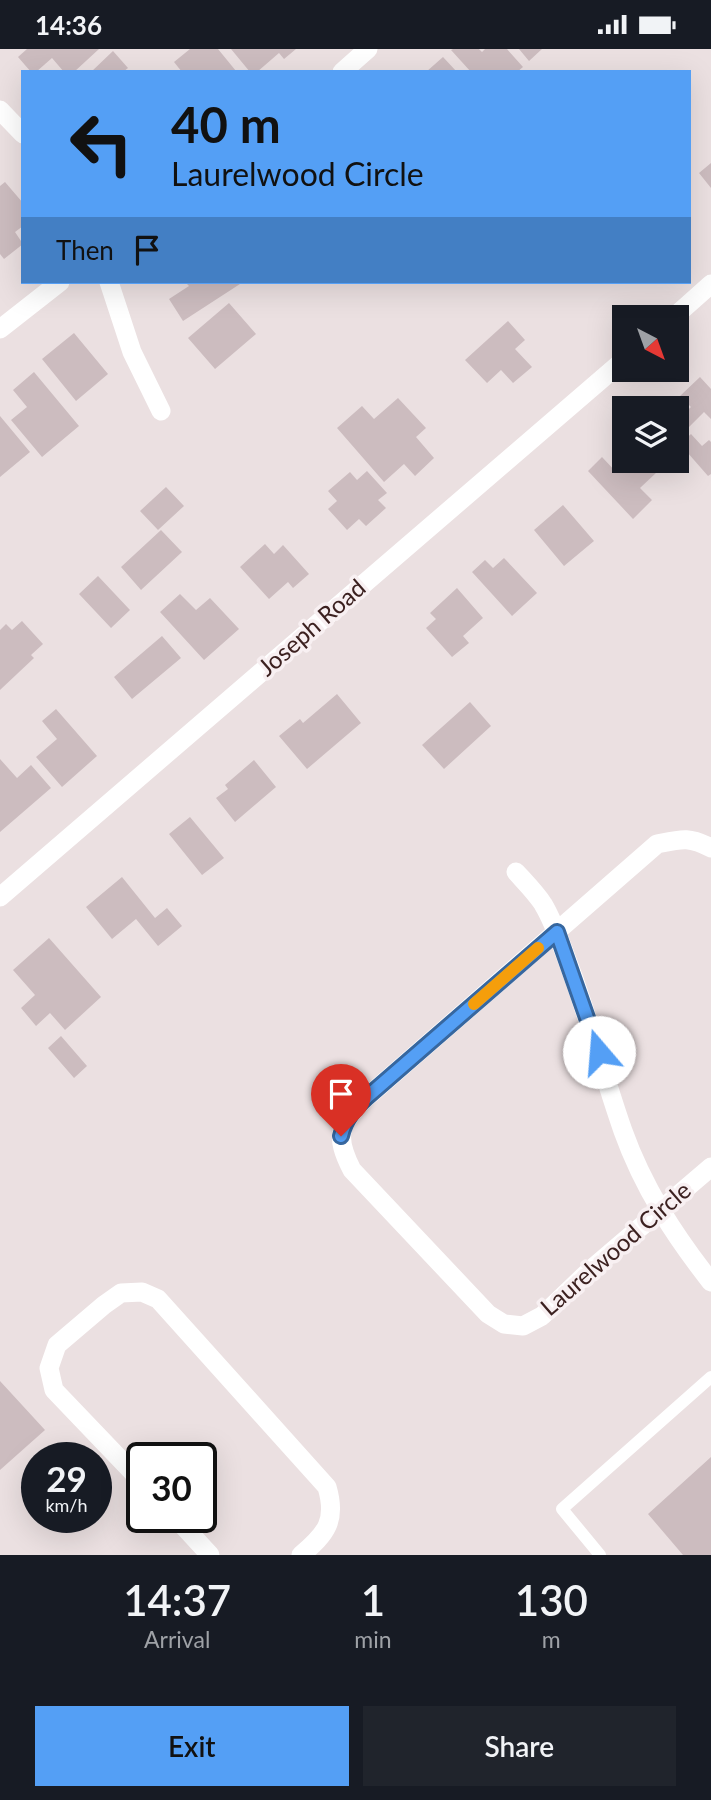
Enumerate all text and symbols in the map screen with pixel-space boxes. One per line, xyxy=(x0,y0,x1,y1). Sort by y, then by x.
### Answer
text: 14:36 xyxy=(35,9,102,41)
text: 40 m xyxy=(171,95,281,153)
icon: left xyxy=(56,98,147,189)
text: Laurelwood Circle xyxy=(171,154,424,193)
icon: arrive xyxy=(128,231,166,269)
text: Then xyxy=(56,234,114,266)
north arrow xyxy=(612,305,690,381)
map controls xyxy=(612,305,689,473)
button: layers xyxy=(612,396,689,473)
street label: Joseph Road xyxy=(251,572,371,681)
position arrow xyxy=(562,1015,636,1089)
pin xyxy=(311,1064,371,1136)
icon: arrive xyxy=(322,1075,360,1113)
street label: Laurelwood Circle xyxy=(534,1175,696,1321)
speed limit sign: 30 xyxy=(126,1442,217,1533)
text: 29 xyxy=(46,1457,87,1499)
text: km/h xyxy=(45,1494,88,1516)
text: 14:37 xyxy=(123,1575,231,1625)
text: 1 xyxy=(361,1575,385,1625)
text: 130 xyxy=(515,1575,588,1625)
text: Arrival xyxy=(144,1625,210,1653)
text: min xyxy=(354,1625,392,1653)
text: m xyxy=(542,1625,561,1653)
button: Exit xyxy=(35,1706,349,1786)
button: Share xyxy=(363,1706,676,1786)

